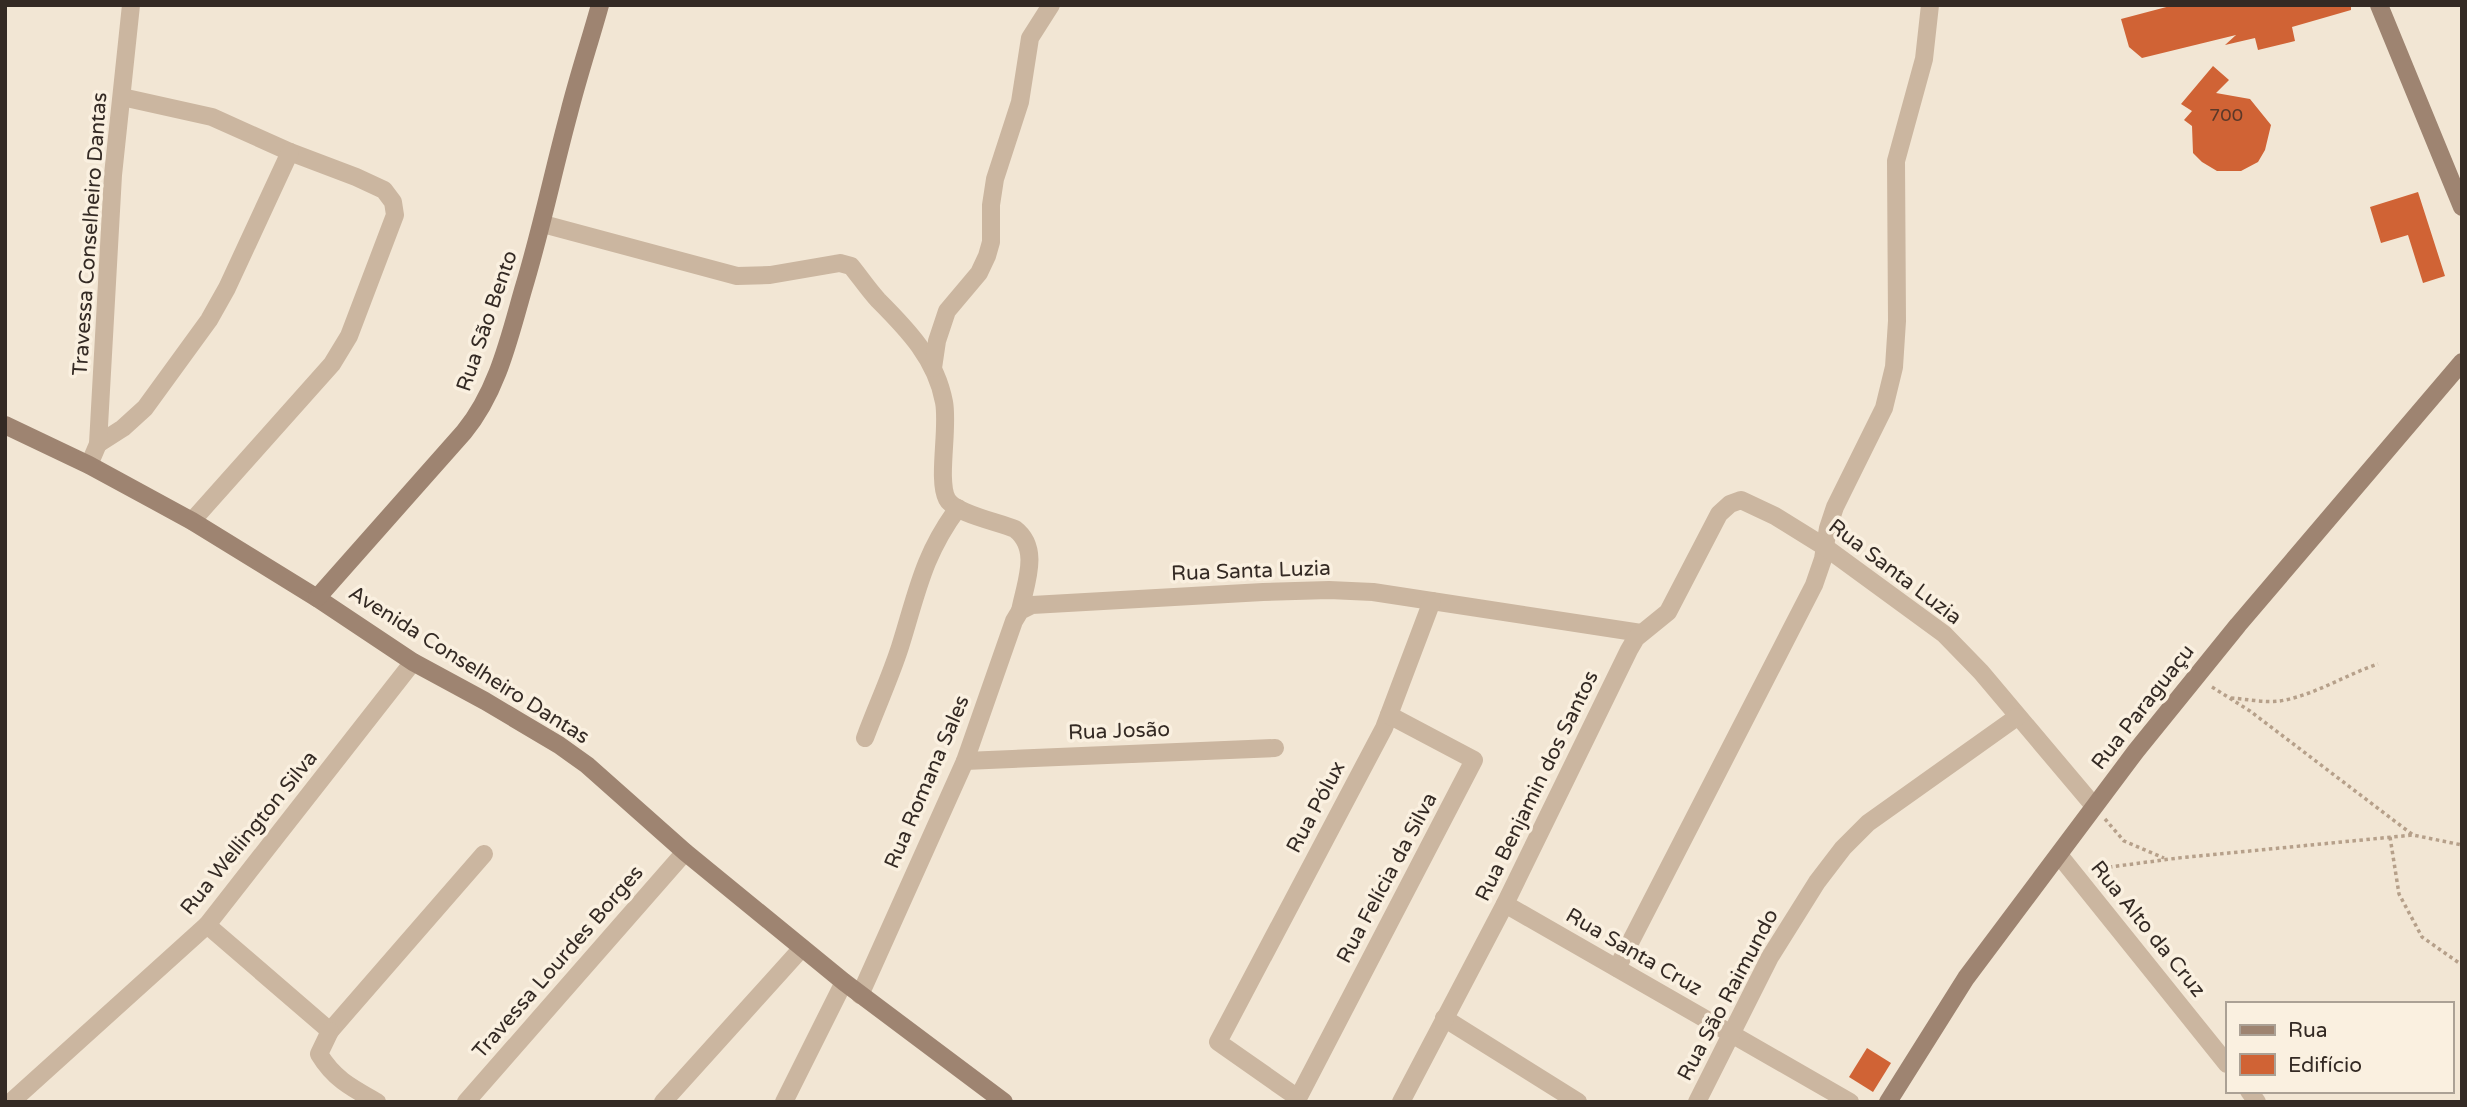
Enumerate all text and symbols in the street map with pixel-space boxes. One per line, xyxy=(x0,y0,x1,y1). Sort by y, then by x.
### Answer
street label: Travessa Conselheiro Dantas xyxy=(68,91,112,377)
house number: 700 xyxy=(2209,104,2243,126)
street label: Rua São Bento xyxy=(451,247,523,395)
street label: Rua Santa Luzia xyxy=(1824,514,1966,630)
street label: Rua Santa Luzia xyxy=(1171,556,1331,586)
street label: Avenida Conselheiro Dantas xyxy=(344,580,594,750)
street label: Rua Paraguaçu xyxy=(2086,639,2200,775)
street label: Rua Benjamin dos Santos xyxy=(1470,667,1604,905)
street label: Rua Romana Sales xyxy=(879,692,975,872)
street label: Rua Josão xyxy=(1067,717,1171,745)
street label: Rua Wellington Silva xyxy=(175,746,323,920)
street label: Rua Pólux xyxy=(1281,757,1351,857)
street label: Rua Felícia da Silva xyxy=(1331,788,1443,968)
street label: Rua Alto da Cruz xyxy=(2085,856,2211,1002)
street label: Travessa Lourdes Borges xyxy=(467,860,649,1064)
street label: Rua Santa Cruz xyxy=(1561,903,1707,1001)
street label: Rua São Raimundo xyxy=(1672,905,1784,1085)
legend xyxy=(2226,1002,2453,1093)
text: Rua xyxy=(2288,1018,2328,1043)
text: Edifício xyxy=(2288,1053,2362,1078)

